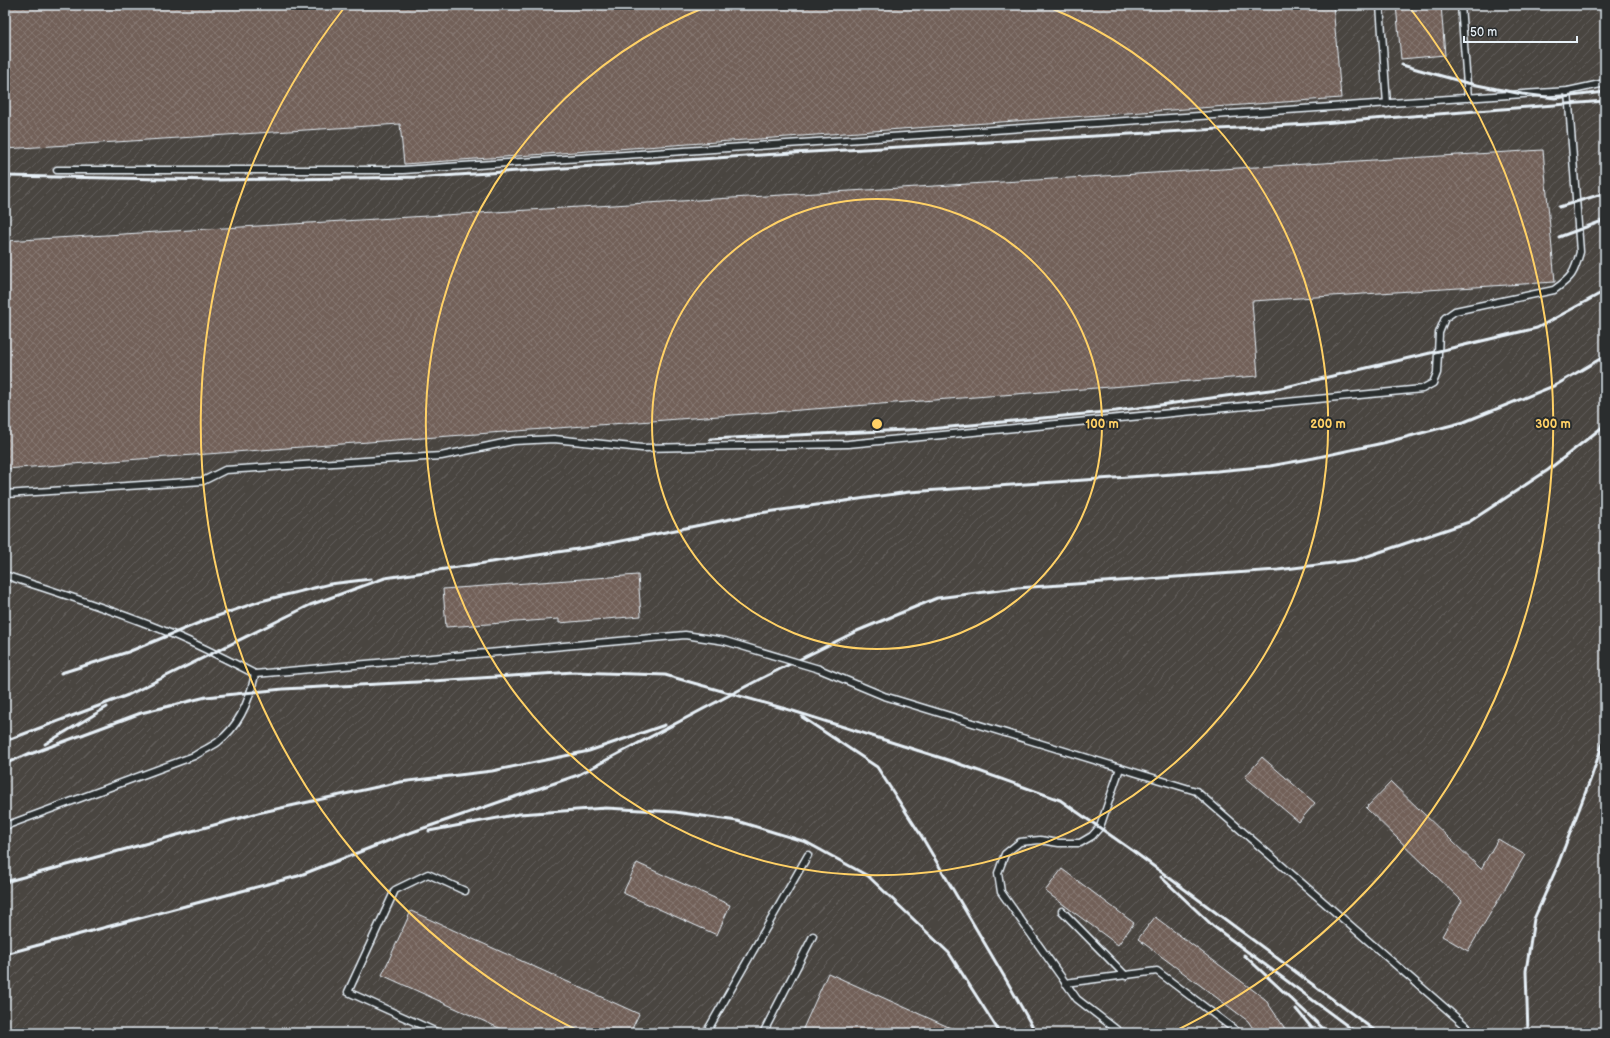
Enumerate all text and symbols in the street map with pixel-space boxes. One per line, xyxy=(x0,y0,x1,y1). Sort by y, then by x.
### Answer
scale bar xyxy=(1464,18,1577,44)
text: 50 m xyxy=(1470,25,1497,40)
centre of rings xyxy=(870,417,884,431)
text: 100 m xyxy=(1085,417,1119,432)
text: 200 m xyxy=(1310,417,1346,432)
text: 300 m xyxy=(1535,417,1571,432)

